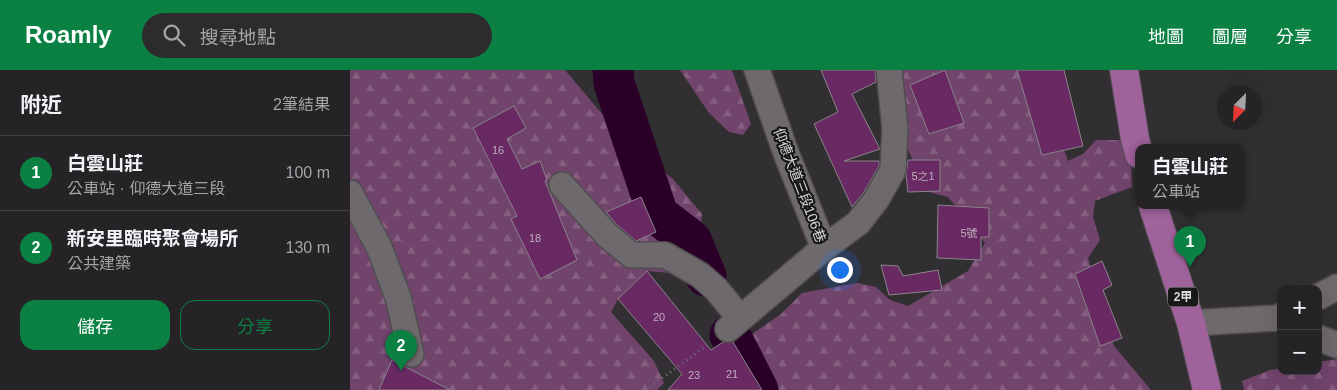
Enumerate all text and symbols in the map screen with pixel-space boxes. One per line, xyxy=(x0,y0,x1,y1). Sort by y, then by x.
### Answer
search box xyxy=(142,13,492,58)
text: Roamly xyxy=(25,21,112,48)
icon: search xyxy=(160,21,188,49)
text: 搜尋地點 xyxy=(200,27,276,48)
text: 地圖 xyxy=(1148,27,1184,47)
text: 圖層 xyxy=(1212,27,1248,47)
text: 分享 xyxy=(1276,27,1312,47)
north arrow xyxy=(1217,85,1262,130)
text: 附近 xyxy=(20,93,62,116)
text: 2筆結果 xyxy=(273,96,330,113)
street label: 仰德大道三段106巷 xyxy=(771,125,829,245)
house number: 16 xyxy=(492,144,504,156)
popup xyxy=(1135,144,1245,209)
text: 白雲山莊 xyxy=(67,153,143,174)
text: 白雲山莊 xyxy=(1152,156,1228,177)
text: 1 xyxy=(32,164,40,181)
text: 100 m xyxy=(286,164,330,181)
house number: 5之1 xyxy=(911,170,935,182)
text: 公車站 · 仰德大道三段 xyxy=(67,180,225,197)
text: 公車站 xyxy=(1152,183,1200,200)
pin: 1 xyxy=(1174,226,1206,267)
house number: 5號 xyxy=(960,227,978,239)
text: 新安里臨時聚會場所 xyxy=(67,228,238,249)
house number: 18 xyxy=(529,232,541,244)
text: 2 xyxy=(32,239,40,256)
text: 130 m xyxy=(286,239,330,256)
text: 公共建築 xyxy=(67,255,131,272)
your location xyxy=(827,257,853,283)
map controls xyxy=(1277,285,1322,375)
button: + xyxy=(1277,285,1322,330)
road number: 2甲 xyxy=(1168,288,1198,306)
button: 儲存 xyxy=(20,300,170,350)
button: 分享 xyxy=(180,300,330,350)
house number: 20 xyxy=(653,311,665,323)
pin: 2 xyxy=(385,330,417,371)
button: − xyxy=(1277,330,1322,375)
house number: 21 xyxy=(726,368,738,380)
house number: 23 xyxy=(688,369,700,381)

